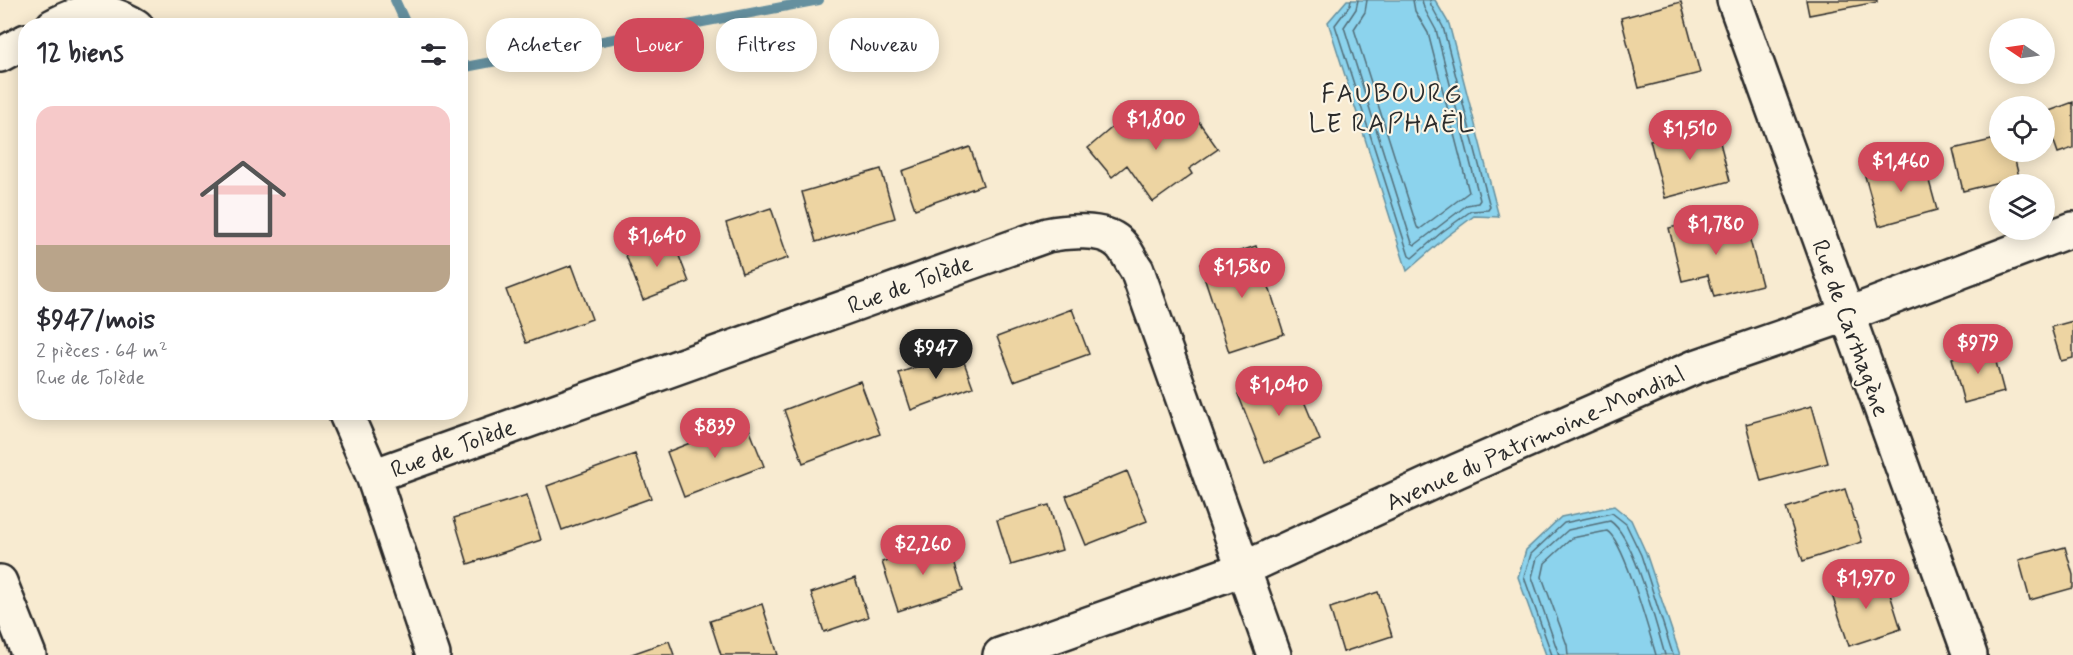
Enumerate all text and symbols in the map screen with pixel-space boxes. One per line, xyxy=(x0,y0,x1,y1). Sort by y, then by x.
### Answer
chip: Acheter xyxy=(486,18,602,72)
chip: Louer xyxy=(614,18,704,72)
chip: Filtres xyxy=(716,18,817,72)
chip: Nouveau xyxy=(829,18,939,72)
north arrow xyxy=(1989,18,2055,84)
map controls xyxy=(1989,18,2055,240)
text: 12 biens xyxy=(36,37,124,71)
icon: filters xyxy=(417,38,450,71)
district label: FAUBOURG LE RAPHAËL xyxy=(1309,78,1475,142)
button: locate xyxy=(1989,96,2055,162)
pin: $1,800 xyxy=(1107,100,1205,151)
text: $1,800 xyxy=(1126,106,1186,133)
pin: $1,510 xyxy=(1641,110,1739,161)
text: $1,510 xyxy=(1663,116,1717,143)
pin: $1,460 xyxy=(1852,142,1950,193)
icon: home xyxy=(189,145,297,253)
text: $1,460 xyxy=(1872,148,1930,175)
button: layers xyxy=(1989,174,2055,240)
pin: $1,780 xyxy=(1667,205,1765,256)
text: $1,780 xyxy=(1687,211,1745,238)
pin: $1,640 xyxy=(608,217,706,268)
text: $1,640 xyxy=(627,223,687,250)
street label: Rue de Carthagène xyxy=(1803,236,1896,421)
street label: Rue de Tolède xyxy=(844,248,977,322)
pin: $1,580 xyxy=(1193,248,1291,299)
text: $1,580 xyxy=(1213,254,1271,281)
text: $947/mois xyxy=(36,304,155,338)
pin: $979 xyxy=(1942,324,2014,375)
pin: $947 xyxy=(900,329,972,380)
text: $979 xyxy=(1957,330,1999,357)
text: $947 xyxy=(914,335,958,362)
text: 2 pièces · 64 m² xyxy=(36,338,168,365)
street label: Avenue du Patrimoine-Mondial xyxy=(1381,359,1690,519)
text: Rue de Tolède xyxy=(36,365,145,392)
pin: $1,040 xyxy=(1230,366,1328,417)
text: $1,040 xyxy=(1249,372,1309,399)
pin: $839 xyxy=(679,408,751,459)
street label: Rue de Tolède xyxy=(387,412,520,486)
text: $839 xyxy=(694,414,736,441)
pin: $2,260 xyxy=(874,525,972,576)
text: $2,260 xyxy=(894,531,952,558)
pin: $1,970 xyxy=(1817,559,1915,610)
text: $1,970 xyxy=(1836,565,1896,592)

